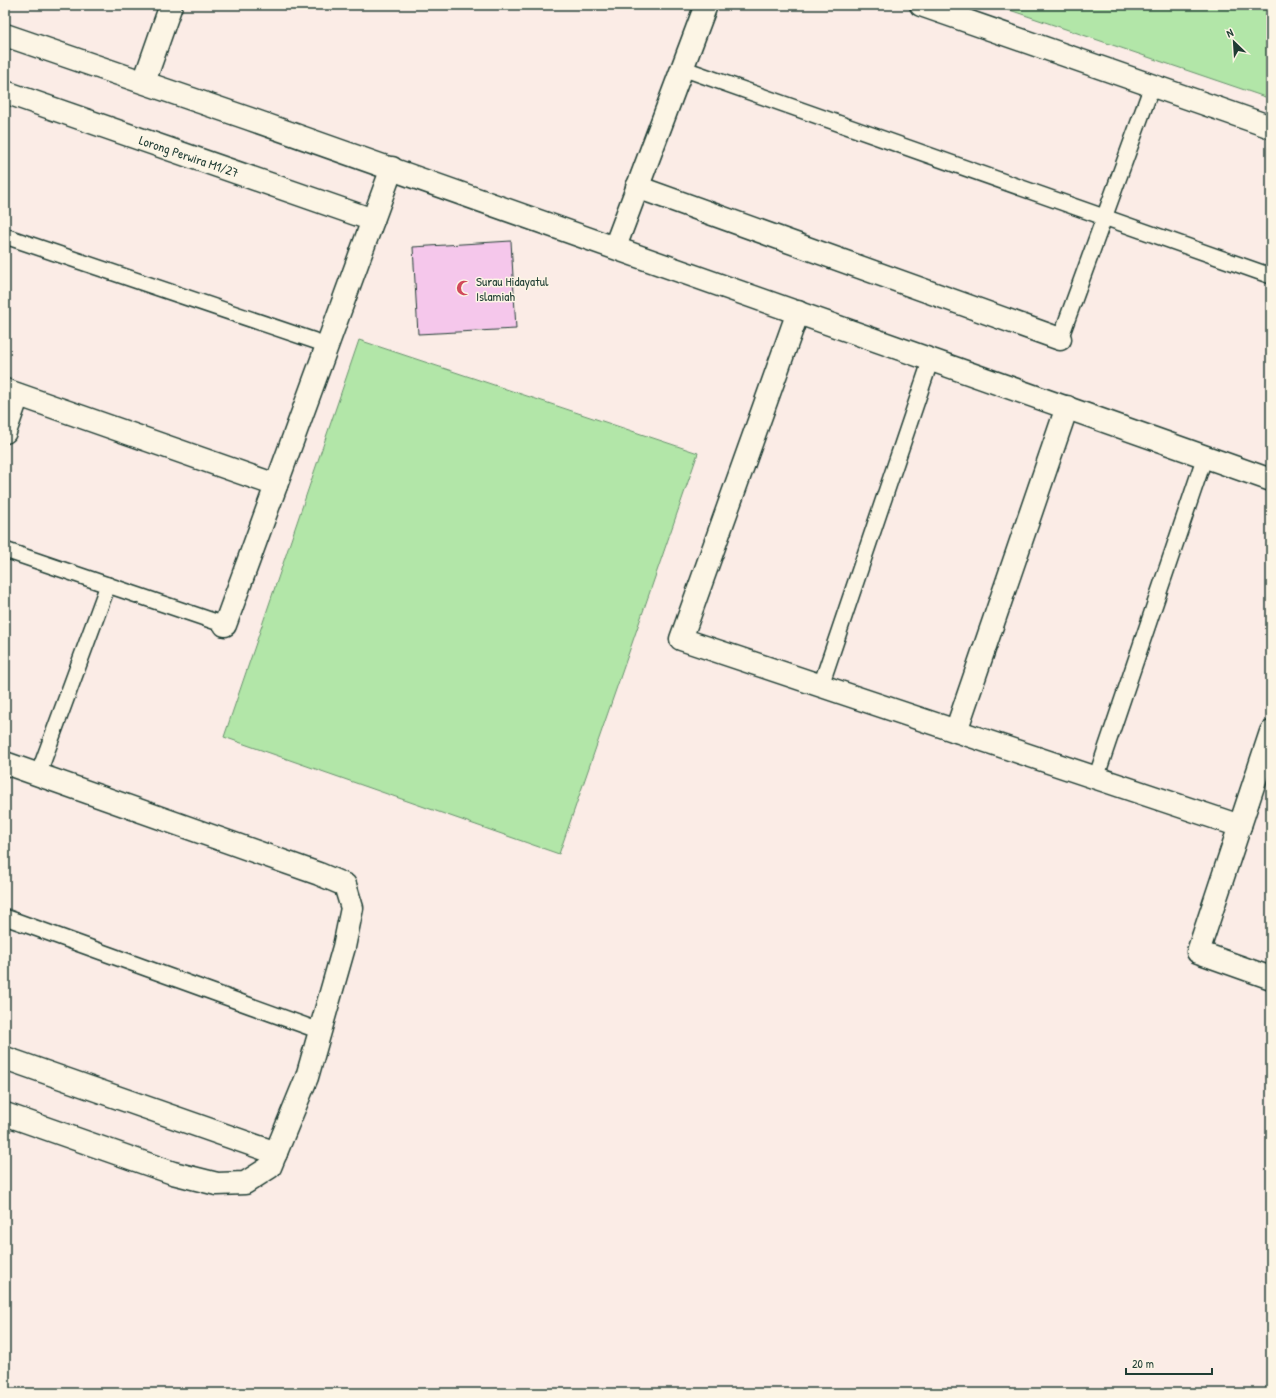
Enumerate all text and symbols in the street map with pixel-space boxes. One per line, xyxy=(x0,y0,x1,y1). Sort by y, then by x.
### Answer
north arrow xyxy=(1214,22,1254,62)
text: N xyxy=(1224,25,1236,41)
street label: Lorong Perwira M1/27 xyxy=(137,131,241,181)
place label: Surau Hidayatul Islamiah xyxy=(476,272,549,305)
mosque icon: Surau Hidayatul Islamiah xyxy=(455,279,473,297)
scale bar xyxy=(1126,1350,1212,1376)
text: 20 m xyxy=(1132,1355,1154,1372)

